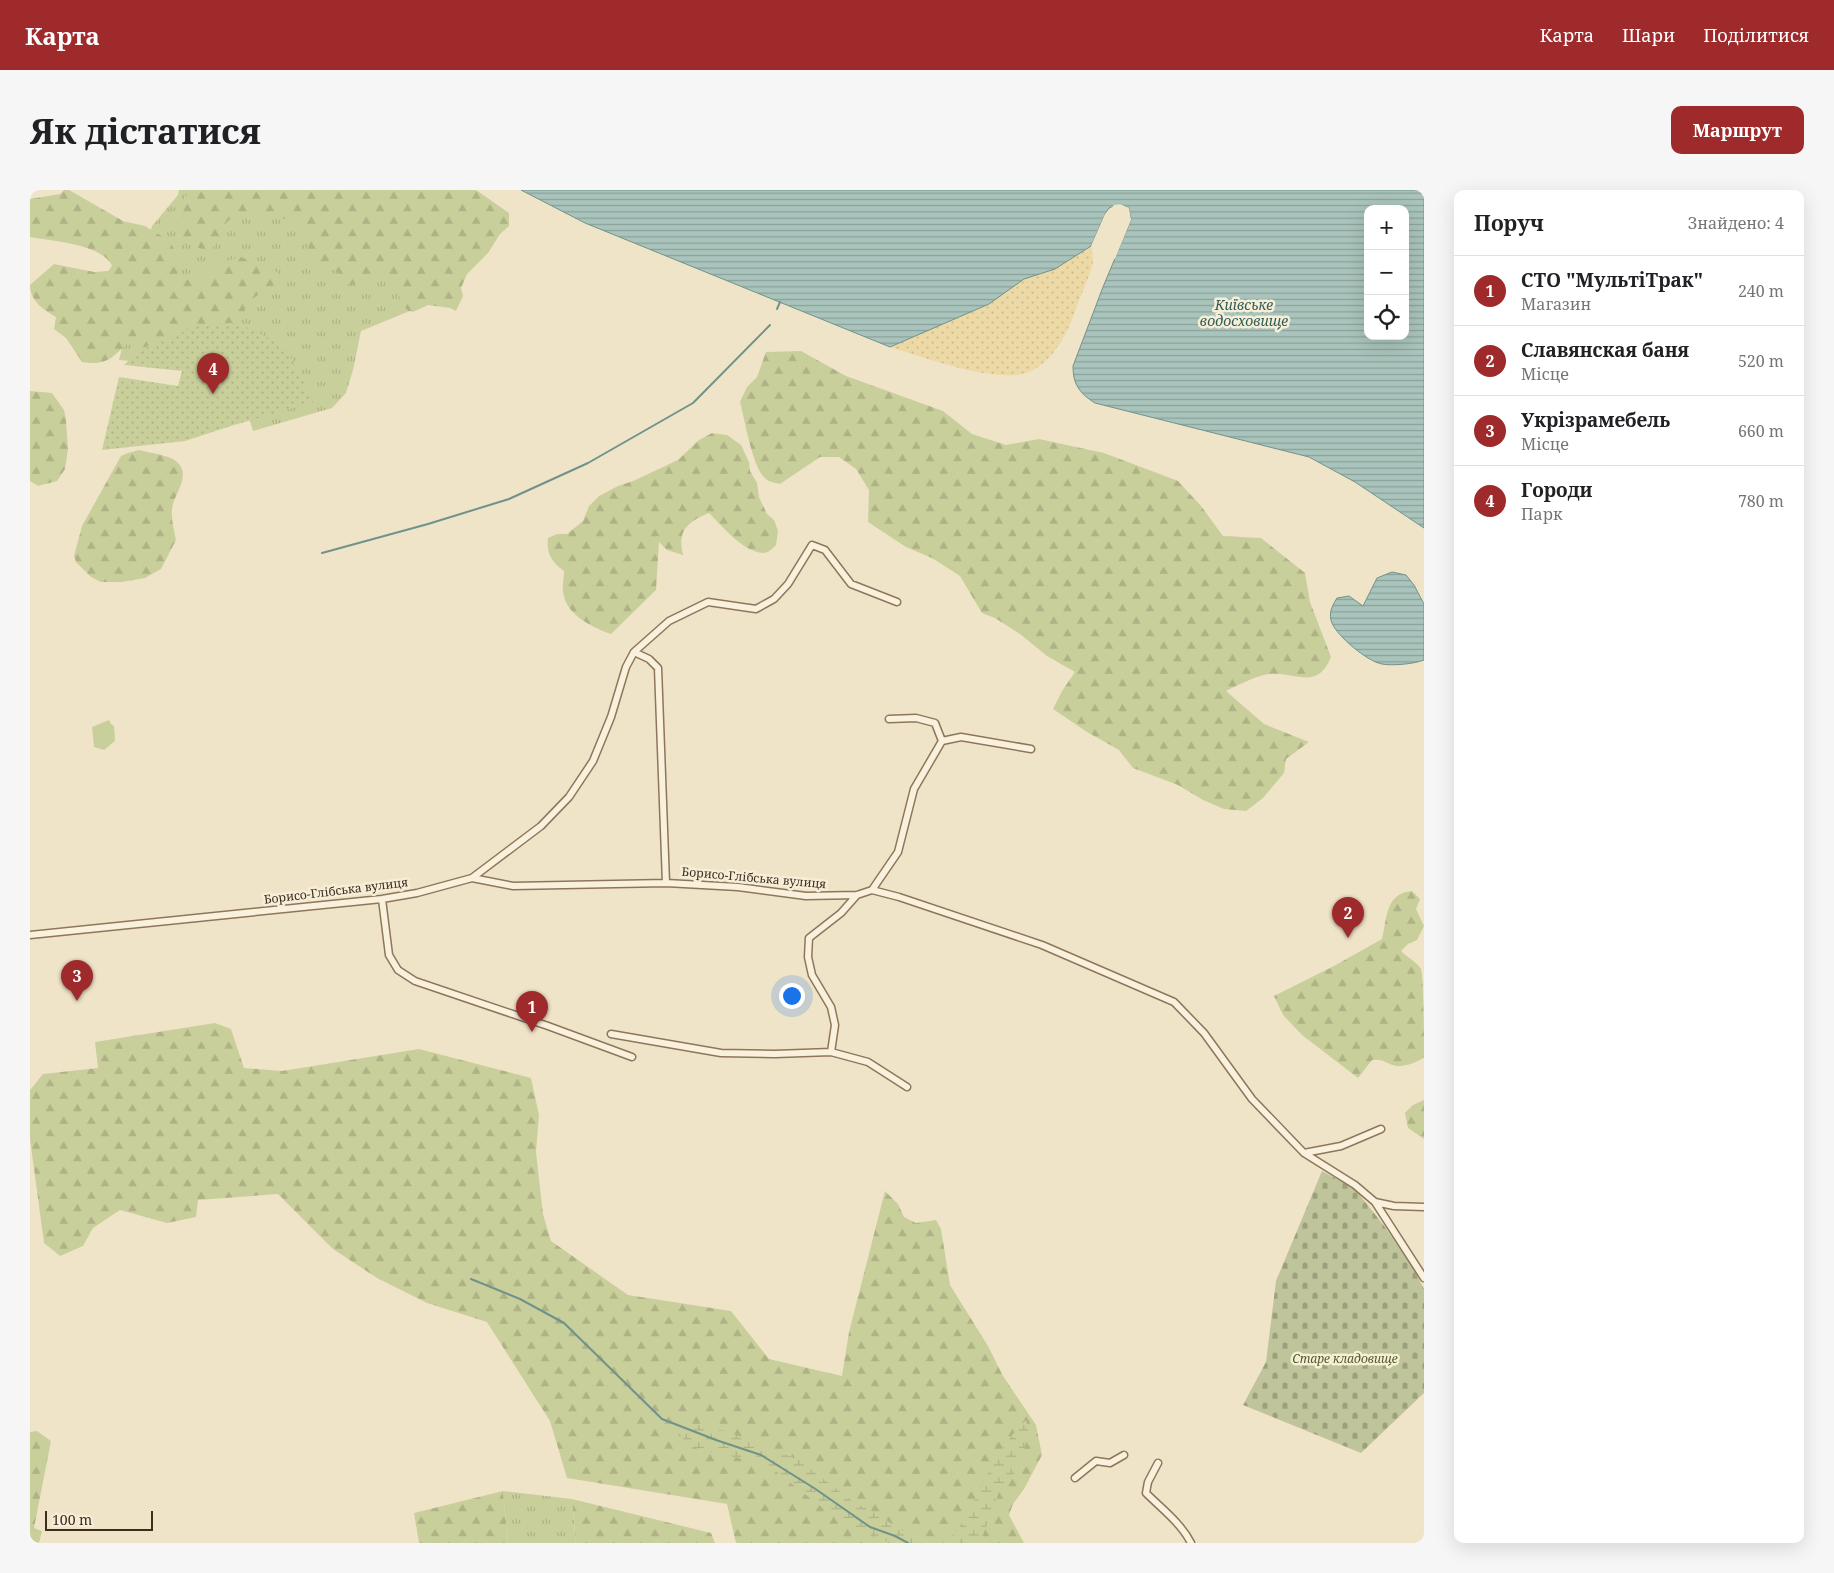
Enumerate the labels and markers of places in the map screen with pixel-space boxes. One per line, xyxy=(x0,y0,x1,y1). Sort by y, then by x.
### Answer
pin: 4 xyxy=(197,353,229,394)
pin: 2 xyxy=(1332,897,1364,938)
pin: 3 xyxy=(61,960,93,1001)
pin: 1 xyxy=(516,991,548,1032)

